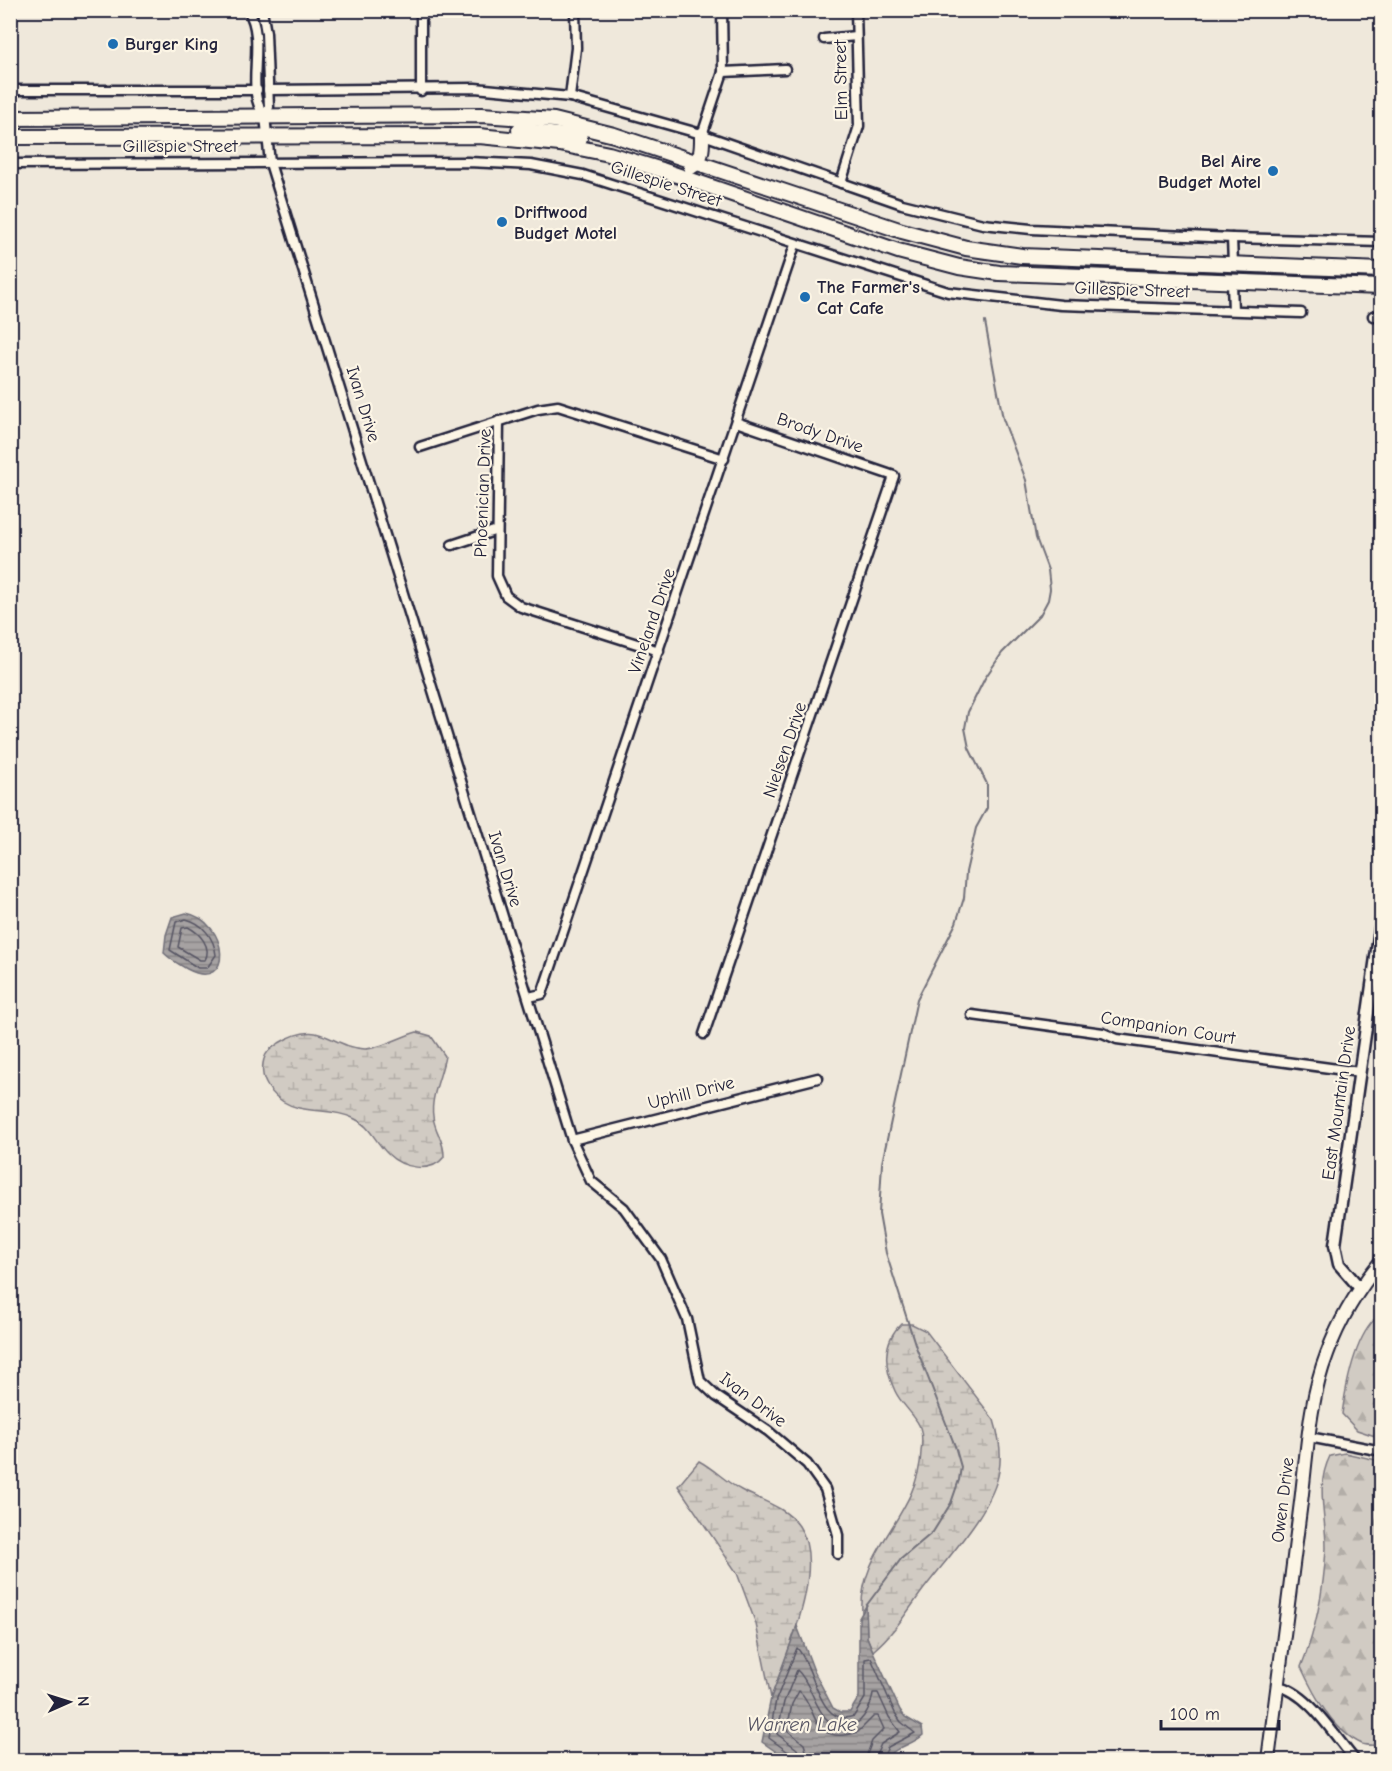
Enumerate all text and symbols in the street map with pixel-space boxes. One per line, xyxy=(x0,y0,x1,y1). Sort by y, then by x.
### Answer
place label: Burger King xyxy=(125,34,219,55)
marker: Burger King xyxy=(106,37,120,51)
street label: Elm Street xyxy=(830,39,852,121)
street label: Gillespie Street xyxy=(122,136,238,157)
place label: Bel Aire Budget Motel xyxy=(1158,151,1261,193)
street label: Gillespie Street xyxy=(608,156,725,212)
marker: Bel Aire Budget Motel xyxy=(1266,164,1280,178)
place label: Driftwood Budget Motel xyxy=(514,202,617,244)
marker: Driftwood Budget Motel xyxy=(495,215,509,229)
place label: The Farmer's Cat Cafe xyxy=(817,277,920,319)
street label: Gillespie Street xyxy=(1074,277,1191,303)
marker: The Farmer's Cat Cafe xyxy=(798,290,812,304)
street label: Ivan Drive xyxy=(342,364,384,444)
street label: Brody Drive xyxy=(774,408,866,458)
street label: Phoenician Drive xyxy=(470,428,496,558)
street label: Vineland Drive xyxy=(624,565,680,677)
street label: Nielsen Drive xyxy=(759,699,811,801)
street label: Ivan Drive xyxy=(484,829,526,909)
street label: Companion Court xyxy=(1099,1007,1238,1049)
street label: East Mountain Drive xyxy=(1318,1025,1360,1181)
street label: Uphill Drive xyxy=(646,1072,736,1114)
street label: Ivan Drive xyxy=(715,1368,791,1432)
street label: Owen Drive xyxy=(1267,1456,1299,1544)
north arrow xyxy=(39,1672,99,1732)
scale bar xyxy=(1161,1693,1280,1731)
text: N xyxy=(74,1696,92,1707)
text: 100 m xyxy=(1170,1704,1220,1725)
water label: Warren Lake xyxy=(747,1713,857,1736)

